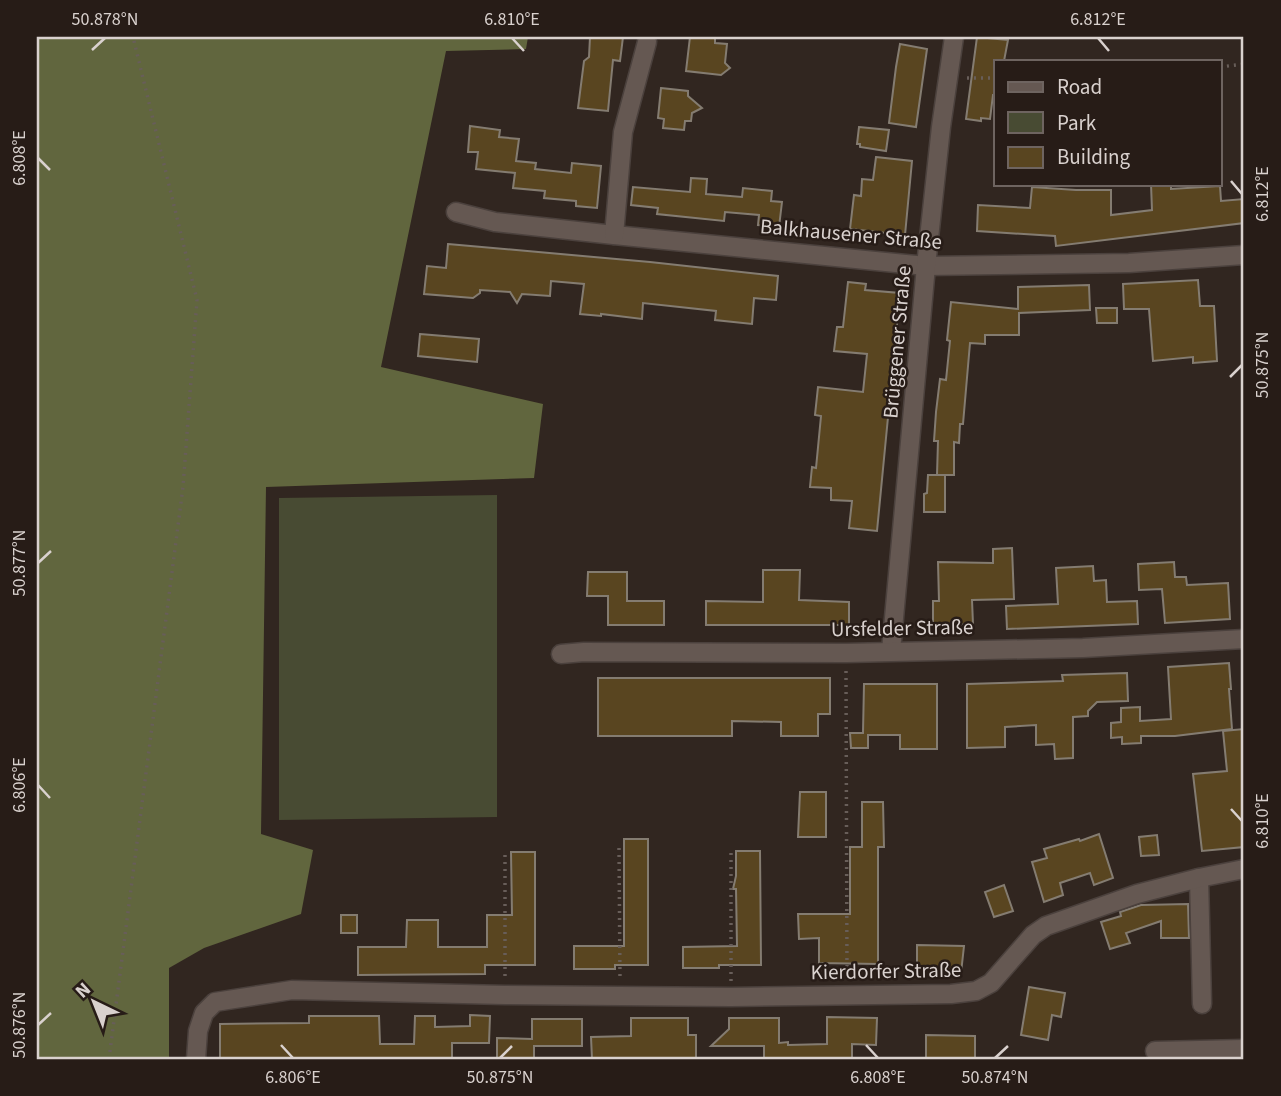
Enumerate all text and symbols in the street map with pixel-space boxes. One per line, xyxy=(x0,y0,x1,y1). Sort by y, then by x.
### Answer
text: 50.878°N xyxy=(72,7,138,32)
text: 6.810°E xyxy=(484,7,540,32)
text: 6.812°E xyxy=(1070,7,1126,32)
legend xyxy=(994,60,1222,186)
text: Road xyxy=(1057,72,1102,102)
text: Park xyxy=(1057,108,1097,138)
text: 6.808°E xyxy=(7,130,32,186)
text: Building xyxy=(1057,142,1131,172)
text: 6.812°E xyxy=(1250,166,1275,222)
street label: Balkhausener Straße xyxy=(759,211,943,257)
street label: Brüggener Straße xyxy=(875,264,919,420)
text: 50.875°N xyxy=(1250,332,1275,398)
text: 50.877°N xyxy=(7,530,32,596)
street label: Ursfelder Straße xyxy=(830,612,974,644)
text: 6.806°E xyxy=(7,757,32,813)
text: 6.810°E xyxy=(1250,793,1275,849)
street label: Kierdorfer Straße xyxy=(810,955,962,987)
north arrow xyxy=(60,967,130,1036)
text: N xyxy=(70,976,97,1005)
text: 50.876°N xyxy=(7,992,32,1058)
text: 6.806°E xyxy=(265,1065,321,1090)
text: 50.875°N xyxy=(467,1065,533,1090)
text: 6.808°E xyxy=(850,1065,906,1090)
text: 50.874°N xyxy=(962,1065,1028,1090)

